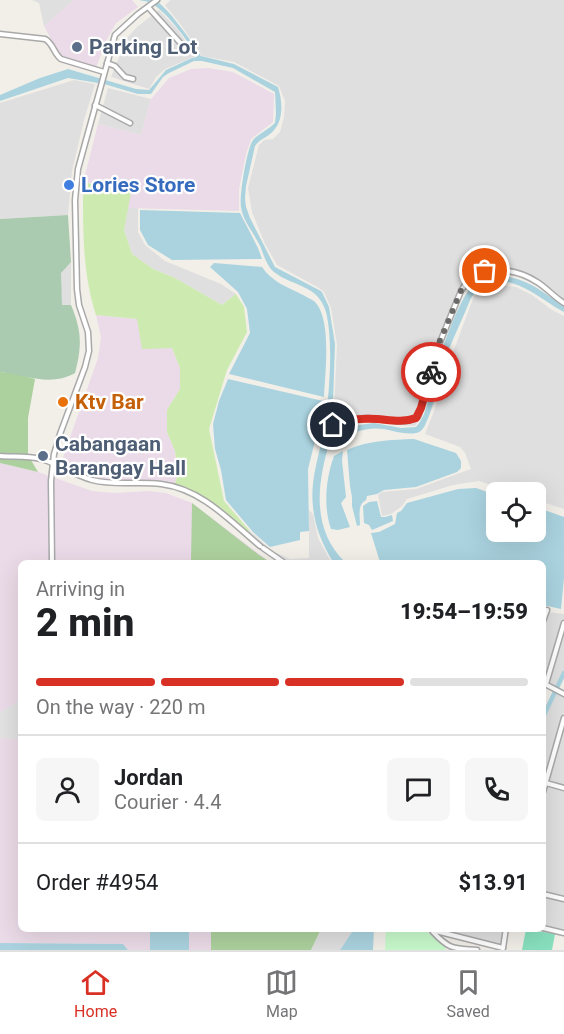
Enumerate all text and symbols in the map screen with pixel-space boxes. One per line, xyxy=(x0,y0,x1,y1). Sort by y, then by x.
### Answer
place label: Parking Lot xyxy=(89,35,197,59)
marker: Parking Lot xyxy=(70,40,84,54)
place label: Lories Store xyxy=(81,173,195,197)
marker: Lories Store xyxy=(62,178,76,192)
pin xyxy=(459,245,510,296)
icon: bag xyxy=(468,254,501,287)
courier xyxy=(401,342,461,402)
icon: bike xyxy=(415,356,448,389)
place label: Ktv Bar xyxy=(75,390,144,414)
marker: Ktv Bar xyxy=(56,395,70,409)
pin xyxy=(307,399,358,450)
icon: home xyxy=(316,408,349,441)
place label: Cabangaan Barangay Hall xyxy=(55,432,186,480)
marker: Cabangaan Barangay Hall xyxy=(36,449,50,463)
map controls xyxy=(486,482,546,542)
button: locate xyxy=(486,482,546,542)
text: Arriving in xyxy=(36,577,125,601)
text: 19:54–19:59 xyxy=(400,599,528,624)
text: 2 min xyxy=(36,600,134,646)
text: On the way · 220 m xyxy=(36,695,205,719)
button: person xyxy=(36,758,99,821)
button: chat xyxy=(387,758,450,821)
button: phone xyxy=(465,758,528,821)
text: Jordan xyxy=(114,765,183,790)
text: Courier · 4.4 xyxy=(114,790,221,814)
text: Order #4954 xyxy=(36,870,158,895)
text: $13.91 xyxy=(459,870,528,895)
tab: Home xyxy=(74,966,117,1021)
tab: Map xyxy=(265,966,298,1021)
tab: Saved xyxy=(447,966,490,1021)

